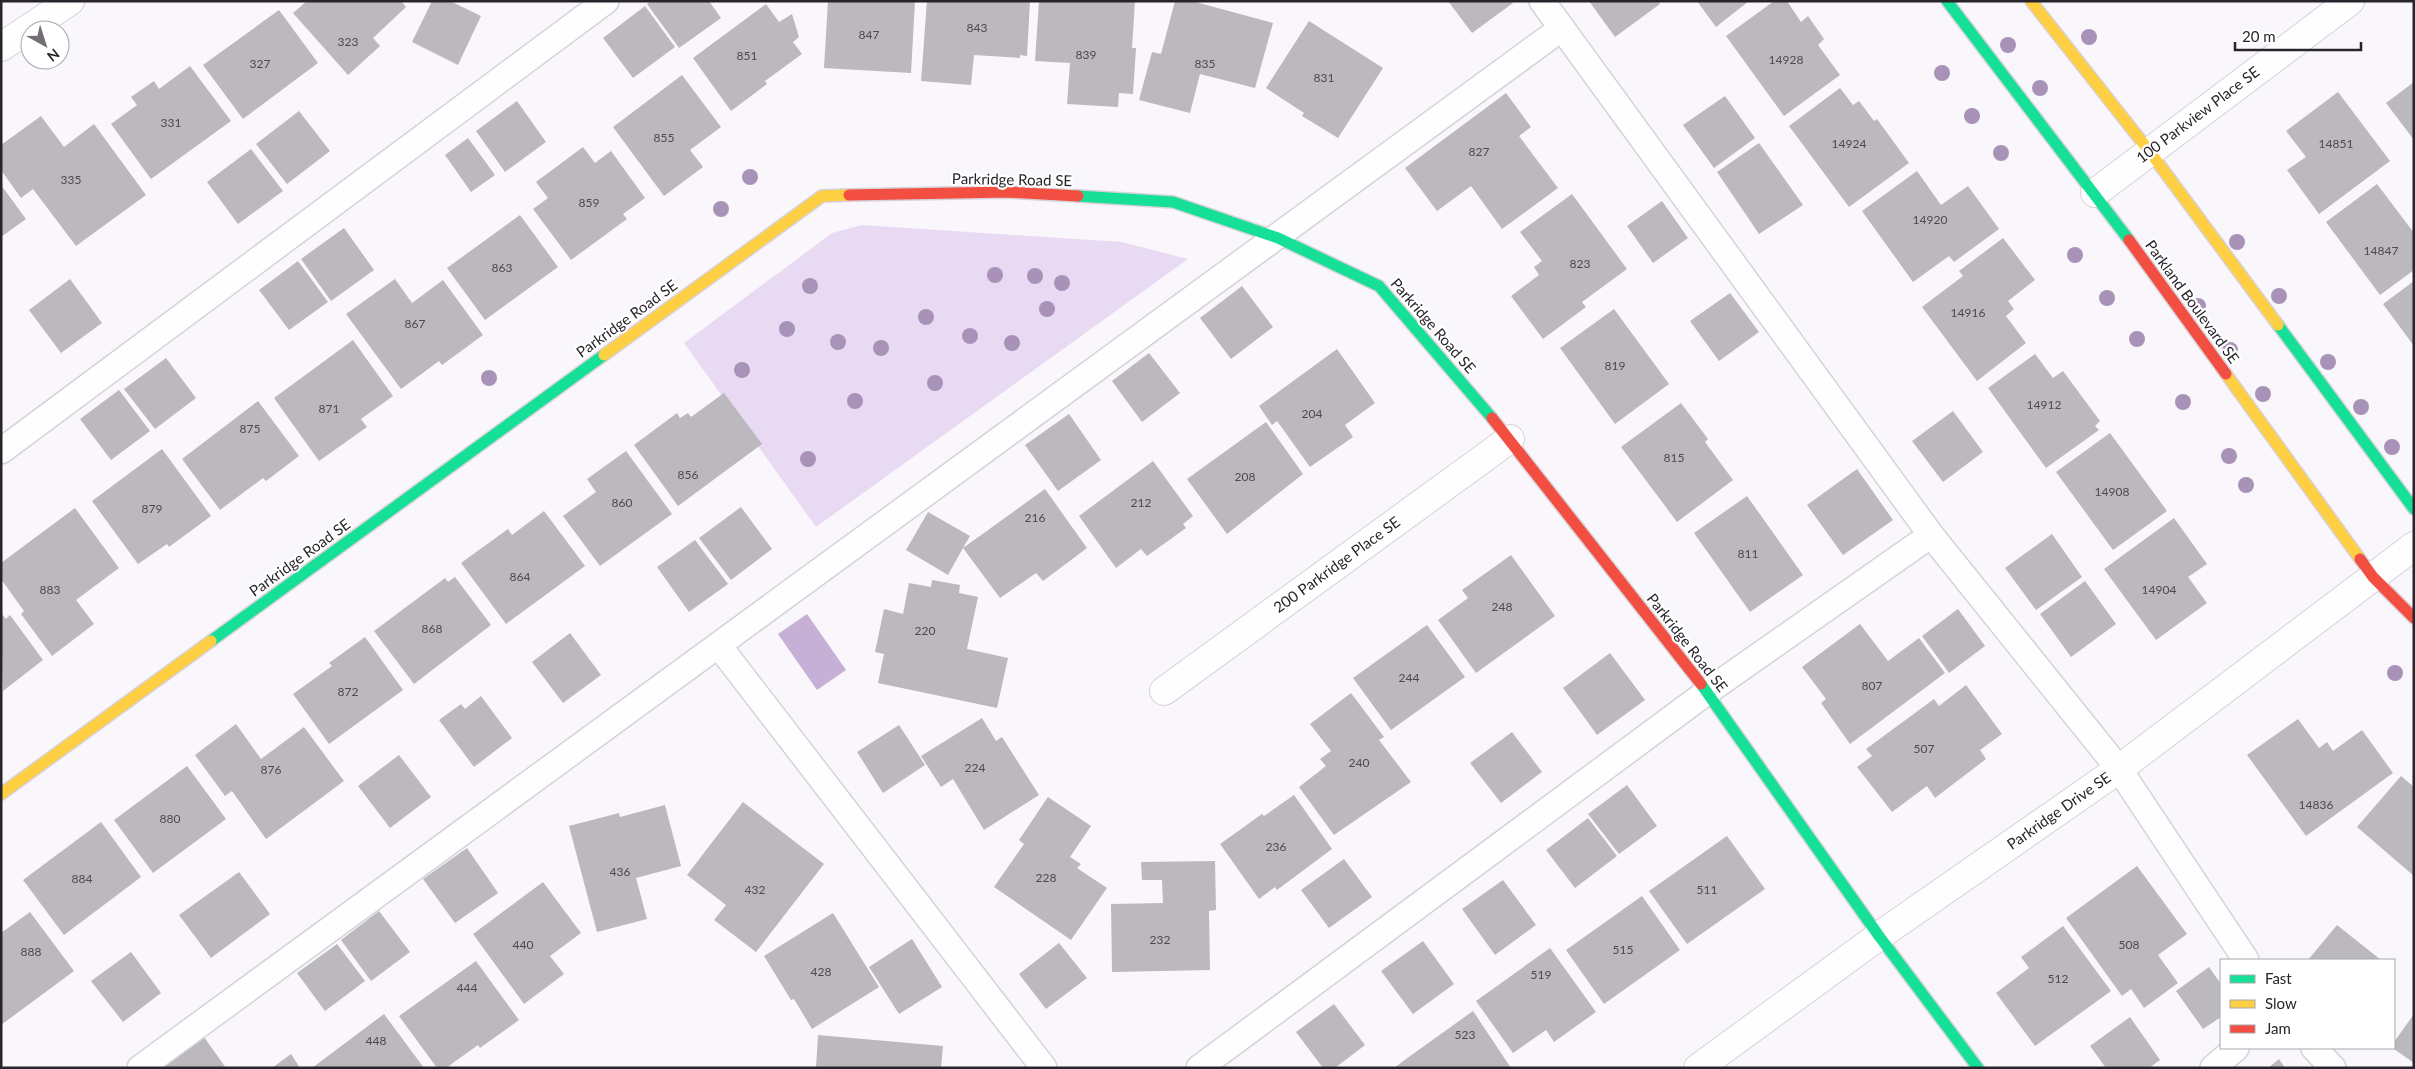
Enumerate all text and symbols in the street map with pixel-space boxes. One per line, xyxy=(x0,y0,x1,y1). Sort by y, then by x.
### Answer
north arrow xyxy=(20,20,70,70)
house number: 843 xyxy=(967,20,987,35)
scale bar xyxy=(2235,20,2361,52)
house number: 847 xyxy=(859,27,879,42)
text: 20 m xyxy=(2242,27,2276,45)
house number: 323 xyxy=(338,34,358,49)
text: N xyxy=(44,45,63,65)
house number: 839 xyxy=(1076,47,1096,62)
house number: 851 xyxy=(737,48,757,63)
house number: 14928 xyxy=(1769,52,1803,67)
house number: 327 xyxy=(250,56,270,71)
house number: 835 xyxy=(1195,56,1215,71)
street label: 100 Parkview Place SE xyxy=(2132,62,2262,166)
house number: 831 xyxy=(1314,70,1334,85)
house number: 331 xyxy=(161,115,181,130)
house number: 855 xyxy=(654,130,674,145)
house number: 14924 xyxy=(1832,136,1866,151)
house number: 14851 xyxy=(2319,136,2353,151)
house number: 827 xyxy=(1469,144,1489,159)
street label: Parkridge Road SE xyxy=(952,169,1072,189)
house number: 335 xyxy=(61,172,81,187)
house number: 859 xyxy=(579,195,599,210)
house number: 14920 xyxy=(1913,212,1947,227)
street label: Parkland Boulevard SE xyxy=(2142,236,2244,367)
house number: 14847 xyxy=(2364,243,2398,258)
house number: 823 xyxy=(1570,256,1590,271)
house number: 863 xyxy=(492,260,512,275)
street label: Parkridge Road SE xyxy=(1388,274,1480,377)
street label: Parkridge Road SE xyxy=(573,276,680,361)
house number: 14916 xyxy=(1951,305,1985,320)
house number: 867 xyxy=(405,316,425,331)
house number: 819 xyxy=(1605,358,1625,373)
house number: 14912 xyxy=(2027,397,2061,412)
house number: 871 xyxy=(319,401,339,416)
house number: 204 xyxy=(1302,406,1322,421)
house number: 875 xyxy=(240,421,260,436)
house number: 815 xyxy=(1664,450,1684,465)
house number: 856 xyxy=(678,467,698,482)
house number: 208 xyxy=(1235,469,1255,484)
house number: 14908 xyxy=(2095,484,2129,499)
house number: 860 xyxy=(612,495,632,510)
house number: 212 xyxy=(1131,495,1151,510)
house number: 879 xyxy=(142,501,162,516)
house number: 216 xyxy=(1025,510,1045,525)
street label: 200 Parkridge Place SE xyxy=(1270,512,1403,616)
street label: Parkridge Road SE xyxy=(246,515,353,600)
house number: 811 xyxy=(1738,546,1758,561)
house number: 864 xyxy=(510,569,530,584)
house number: 883 xyxy=(40,582,60,597)
house number: 14904 xyxy=(2142,582,2176,597)
street label: Parkridge Road SE xyxy=(1644,590,1732,695)
house number: 248 xyxy=(1492,599,1512,614)
house number: 868 xyxy=(422,621,442,636)
house number: 220 xyxy=(915,623,935,638)
house number: 244 xyxy=(1399,670,1419,685)
house number: 807 xyxy=(1862,678,1882,693)
house number: 872 xyxy=(338,684,358,699)
house number: 507 xyxy=(1914,741,1934,756)
house number: 240 xyxy=(1349,755,1369,770)
house number: 224 xyxy=(965,760,985,775)
house number: 876 xyxy=(261,762,281,777)
street label: Parkridge Drive SE xyxy=(2003,768,2114,853)
house number: 14836 xyxy=(2299,797,2333,812)
house number: 880 xyxy=(160,811,180,826)
house number: 236 xyxy=(1266,839,1286,854)
house number: 436 xyxy=(610,864,630,879)
house number: 228 xyxy=(1036,870,1056,885)
house number: 884 xyxy=(72,871,92,886)
house number: 432 xyxy=(745,882,765,897)
house number: 511 xyxy=(1697,882,1717,897)
house number: 232 xyxy=(1150,932,1170,947)
house number: 440 xyxy=(513,937,533,952)
house number: 508 xyxy=(2119,937,2139,952)
house number: 515 xyxy=(1613,942,1633,957)
house number: 888 xyxy=(21,944,41,959)
legend xyxy=(2220,959,2395,1049)
house number: 428 xyxy=(811,964,831,979)
house number: 519 xyxy=(1531,967,1551,982)
text: Fast xyxy=(2265,969,2292,987)
house number: 512 xyxy=(2048,971,2068,986)
house number: 444 xyxy=(457,980,477,995)
text: Slow xyxy=(2265,994,2297,1012)
text: Jam xyxy=(2265,1019,2291,1037)
house number: 523 xyxy=(1455,1027,1475,1042)
house number: 448 xyxy=(366,1033,386,1048)

